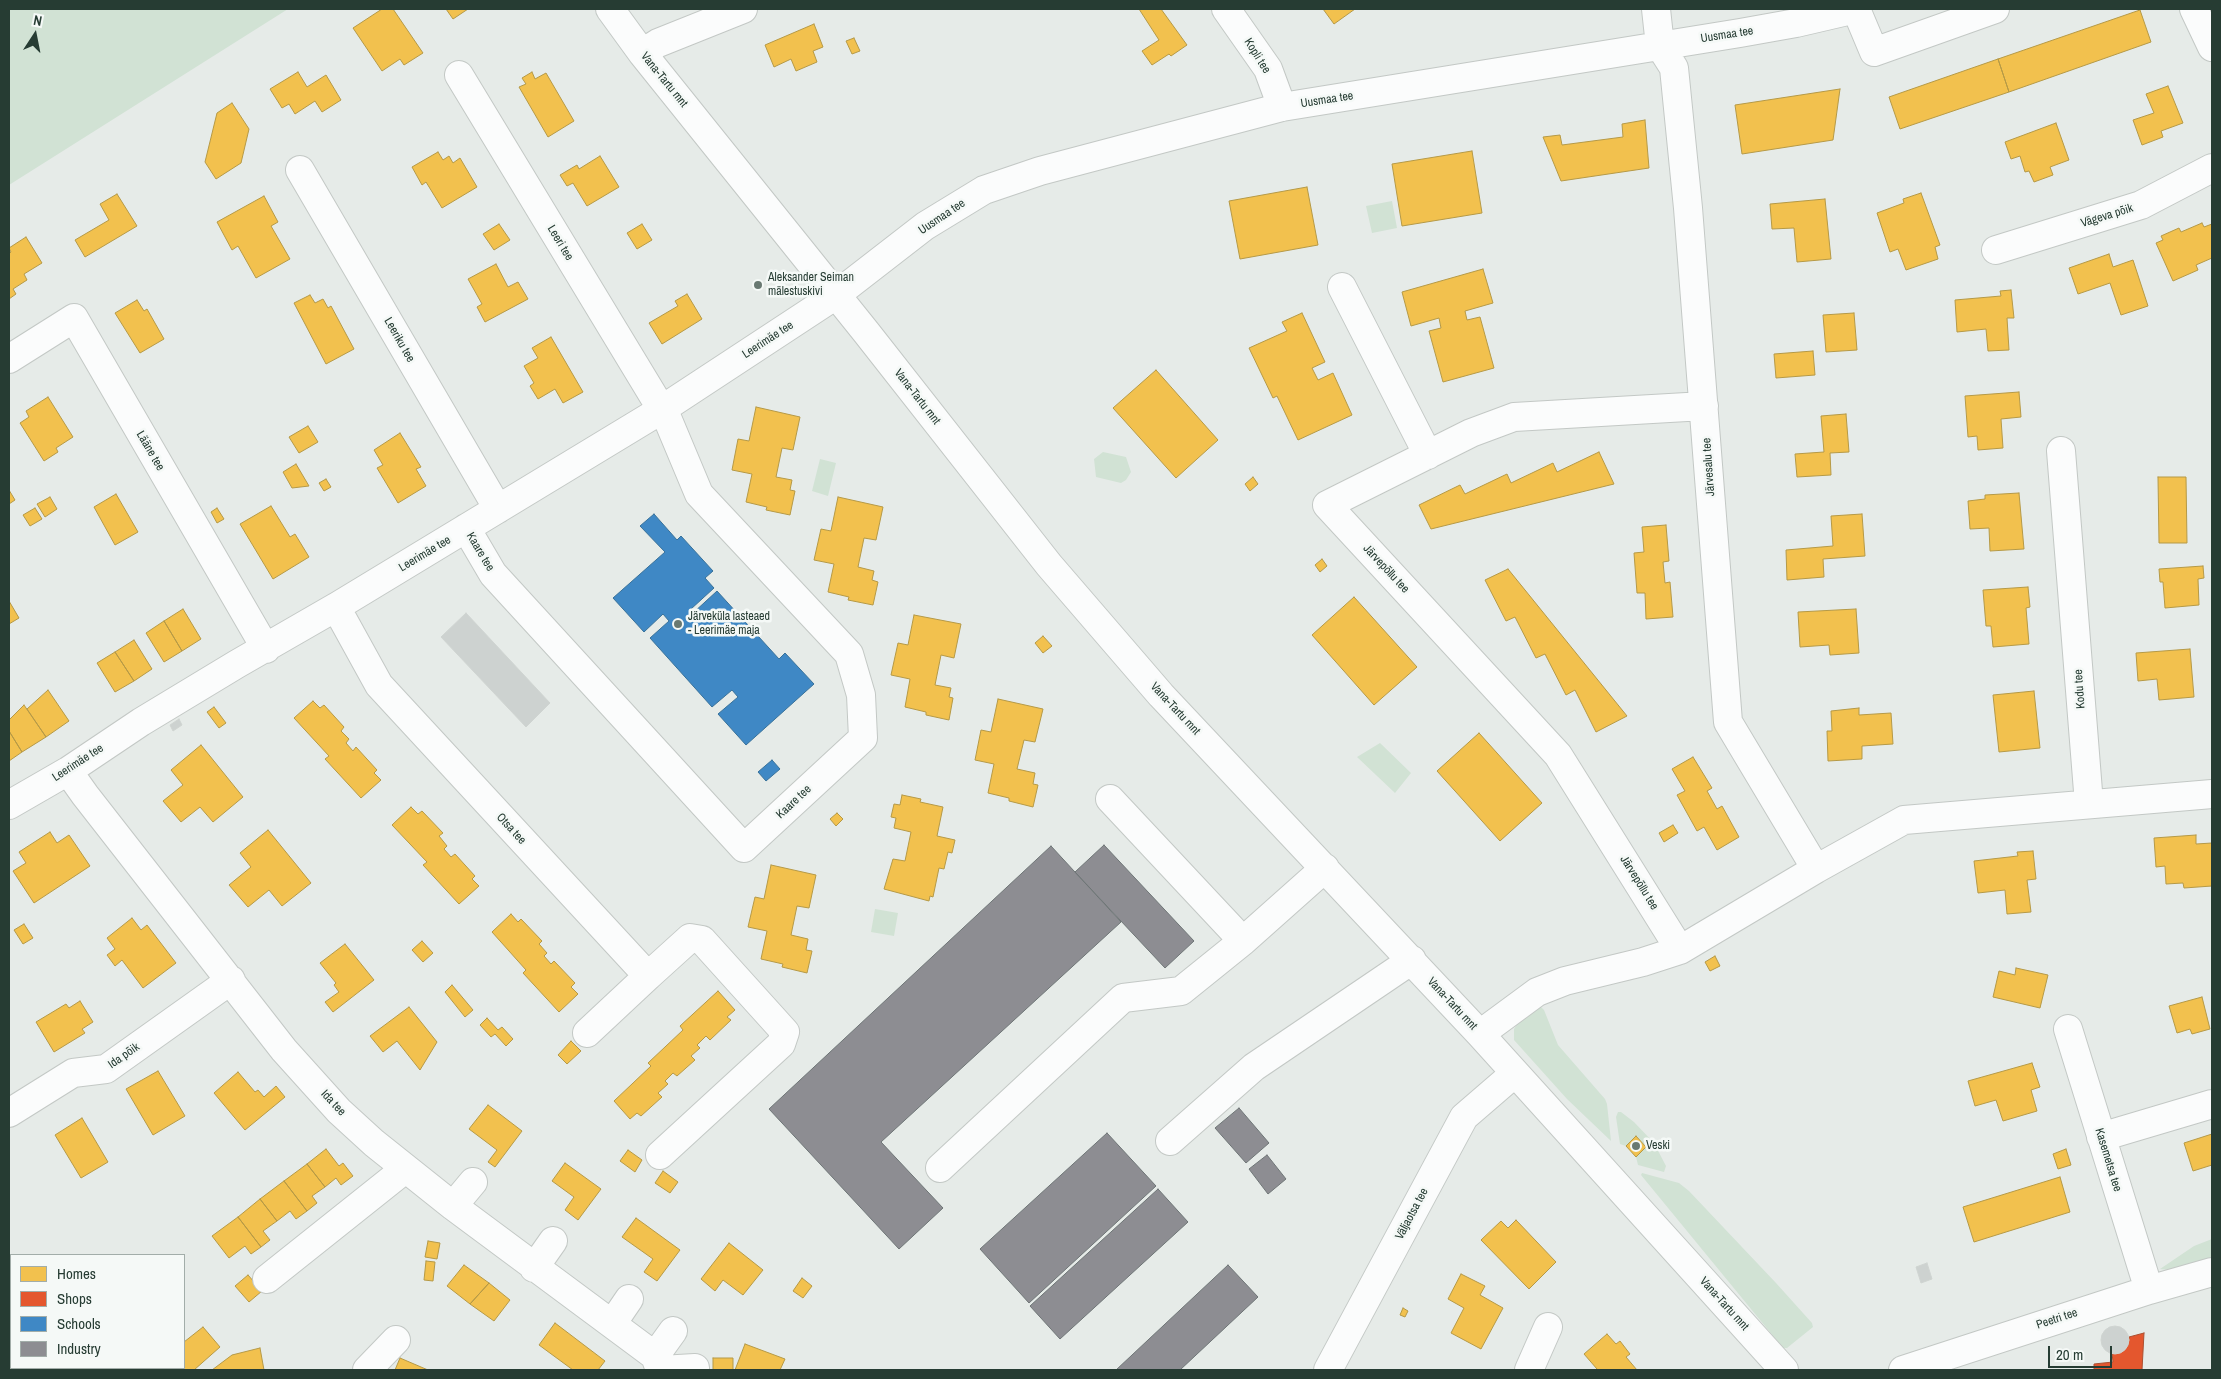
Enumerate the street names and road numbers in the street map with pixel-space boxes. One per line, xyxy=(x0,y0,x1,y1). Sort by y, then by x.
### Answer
street label: Uusmaa tee xyxy=(1700,24,1754,46)
street label: Kopli tee xyxy=(1241,36,1273,76)
street label: Vana-Tartu mnt xyxy=(637,50,691,110)
street label: Uusmaa tee xyxy=(1300,89,1354,111)
street label: Uusmaa tee xyxy=(916,196,968,238)
street label: Vägeva põik xyxy=(2079,201,2135,231)
street label: Leeri tee xyxy=(544,223,576,263)
street label: Leeriku tee xyxy=(380,315,418,365)
street label: Leerimäe tee xyxy=(740,318,796,362)
street label: Vana-Tartu mnt xyxy=(891,366,943,428)
street label: Lääne tee xyxy=(133,428,167,474)
street label: Järvesalu tee xyxy=(1700,437,1718,497)
street label: Kaare tee xyxy=(463,530,497,574)
street label: Leerimäe tee xyxy=(396,533,454,575)
street label: Järvepõllu tee xyxy=(1360,542,1412,596)
street label: Kodu tee xyxy=(2071,669,2089,709)
street label: Vana-Tartu mnt xyxy=(1147,680,1203,738)
street label: Leerimäe tee xyxy=(50,741,106,785)
street label: Kaare tee xyxy=(773,782,815,822)
street label: Otsa tee xyxy=(493,810,529,848)
street label: Järvepõllu tee xyxy=(1617,853,1661,913)
street label: Vana-Tartu mnt xyxy=(1424,975,1480,1033)
street label: Ida põik xyxy=(106,1040,142,1072)
street label: Ida tee xyxy=(317,1087,349,1119)
street label: Kasemetsa tee xyxy=(2092,1127,2124,1193)
street label: Väljaotsa tee xyxy=(1392,1186,1432,1242)
street label: Vana-Tartu mnt xyxy=(1696,1274,1752,1334)
street label: Peetri tee xyxy=(2034,1306,2080,1332)

